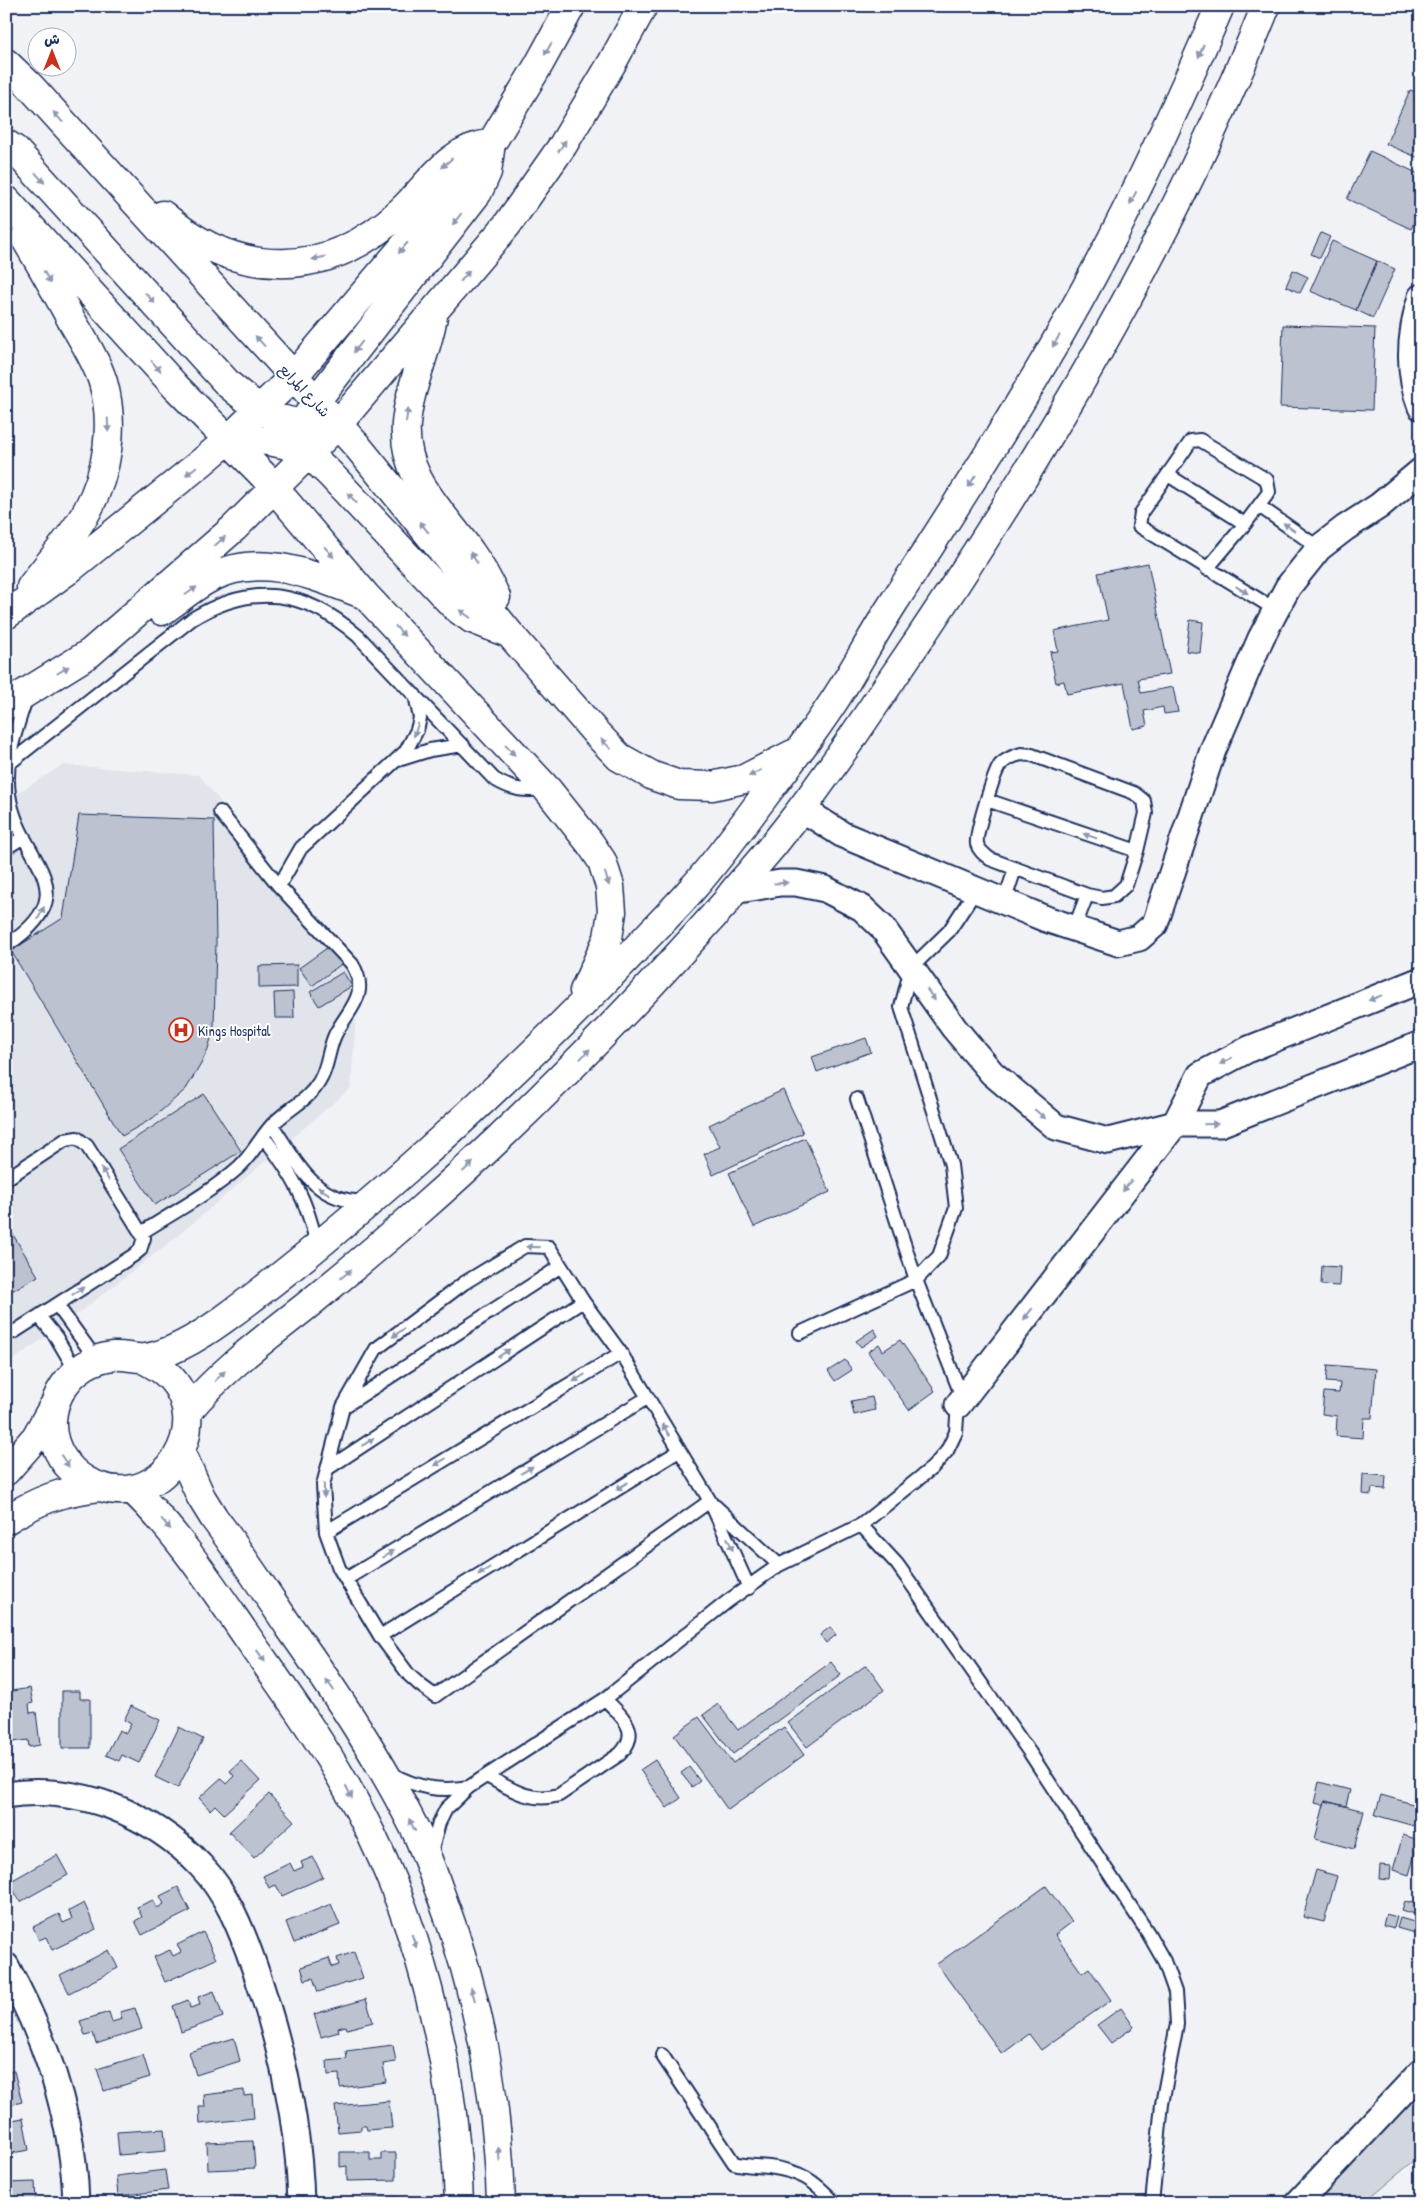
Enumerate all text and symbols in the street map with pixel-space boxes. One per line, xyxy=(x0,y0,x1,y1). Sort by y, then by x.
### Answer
north arrow xyxy=(28,28,78,78)
text: ش xyxy=(44,29,60,48)
one-way arrow xyxy=(543,42,552,56)
one-way arrow xyxy=(1197,44,1205,58)
one-way arrow xyxy=(52,111,64,123)
one-way arrow xyxy=(557,139,567,153)
one-way arrow xyxy=(442,157,454,169)
one-way arrow xyxy=(34,172,46,184)
one-way arrow xyxy=(1129,191,1137,206)
one-way arrow xyxy=(452,212,463,225)
one-way arrow xyxy=(397,242,408,255)
one-way arrow xyxy=(311,255,327,263)
one-way arrow xyxy=(459,269,470,282)
one-way arrow xyxy=(43,270,52,283)
one-way arrow xyxy=(144,292,156,304)
one-way arrow xyxy=(1051,335,1060,348)
one-way arrow xyxy=(254,336,266,348)
one-way arrow xyxy=(353,340,363,354)
one-way arrow xyxy=(151,359,162,372)
street label: شارع المرابع xyxy=(274,359,335,422)
one-way arrow xyxy=(403,407,411,423)
one-way arrow xyxy=(105,417,113,433)
one-way arrow xyxy=(185,465,198,476)
one-way arrow xyxy=(967,474,976,487)
one-way arrow xyxy=(346,492,358,504)
one-way arrow xyxy=(418,521,429,534)
one-way arrow xyxy=(1283,522,1296,533)
one-way arrow xyxy=(213,535,226,546)
one-way arrow xyxy=(323,546,335,558)
one-way arrow xyxy=(469,551,479,564)
one-way arrow xyxy=(1235,585,1248,594)
one-way arrow xyxy=(184,586,198,596)
one-way arrow xyxy=(458,609,472,619)
one-way arrow xyxy=(394,625,406,637)
one-way arrow xyxy=(56,666,69,675)
one-way arrow xyxy=(412,723,420,738)
one-way arrow xyxy=(601,738,613,750)
one-way arrow xyxy=(504,744,516,756)
one-way arrow xyxy=(748,769,762,777)
one-way arrow xyxy=(1083,831,1098,839)
one-way arrow xyxy=(604,871,612,886)
one-way arrow xyxy=(773,879,789,887)
one-way arrow xyxy=(37,906,45,920)
one-way arrow xyxy=(925,988,936,1001)
one-way arrow xyxy=(1368,995,1383,1002)
hospital icon: Kings Hospital xyxy=(168,1017,194,1043)
place label: Kings Hospital xyxy=(198,1021,271,1041)
one-way arrow xyxy=(579,1048,591,1060)
one-way arrow xyxy=(1218,1057,1233,1065)
one-way arrow xyxy=(1034,1108,1047,1119)
one-way arrow xyxy=(1204,1120,1220,1128)
one-way arrow xyxy=(462,1161,474,1173)
one-way arrow xyxy=(100,1167,109,1181)
one-way arrow xyxy=(1122,1179,1133,1192)
one-way arrow xyxy=(318,1187,331,1196)
one-way arrow xyxy=(525,1242,541,1250)
one-way arrow xyxy=(339,1268,352,1279)
one-way arrow xyxy=(71,1287,85,1296)
one-way arrow xyxy=(1023,1308,1033,1321)
one-way arrow xyxy=(391,1328,405,1338)
one-way arrow xyxy=(497,1348,510,1358)
one-way arrow xyxy=(213,1370,225,1382)
one-way arrow xyxy=(573,1374,586,1383)
one-way arrow xyxy=(661,1423,670,1436)
one-way arrow xyxy=(361,1437,374,1447)
one-way arrow xyxy=(60,1454,70,1468)
one-way arrow xyxy=(434,1458,447,1467)
one-way arrow xyxy=(521,1465,534,1474)
one-way arrow xyxy=(616,1481,629,1490)
one-way arrow xyxy=(320,1483,328,1499)
one-way arrow xyxy=(160,1518,171,1530)
one-way arrow xyxy=(725,1537,734,1552)
one-way arrow xyxy=(382,1549,395,1558)
one-way arrow xyxy=(477,1567,491,1576)
one-way arrow xyxy=(256,1649,266,1663)
one-way arrow xyxy=(325,1678,335,1692)
one-way arrow xyxy=(345,1785,353,1799)
one-way arrow xyxy=(408,1818,416,1832)
one-way arrow xyxy=(410,1934,418,1949)
one-way arrow xyxy=(469,1986,477,2002)
one-way arrow xyxy=(495,2146,503,2162)

